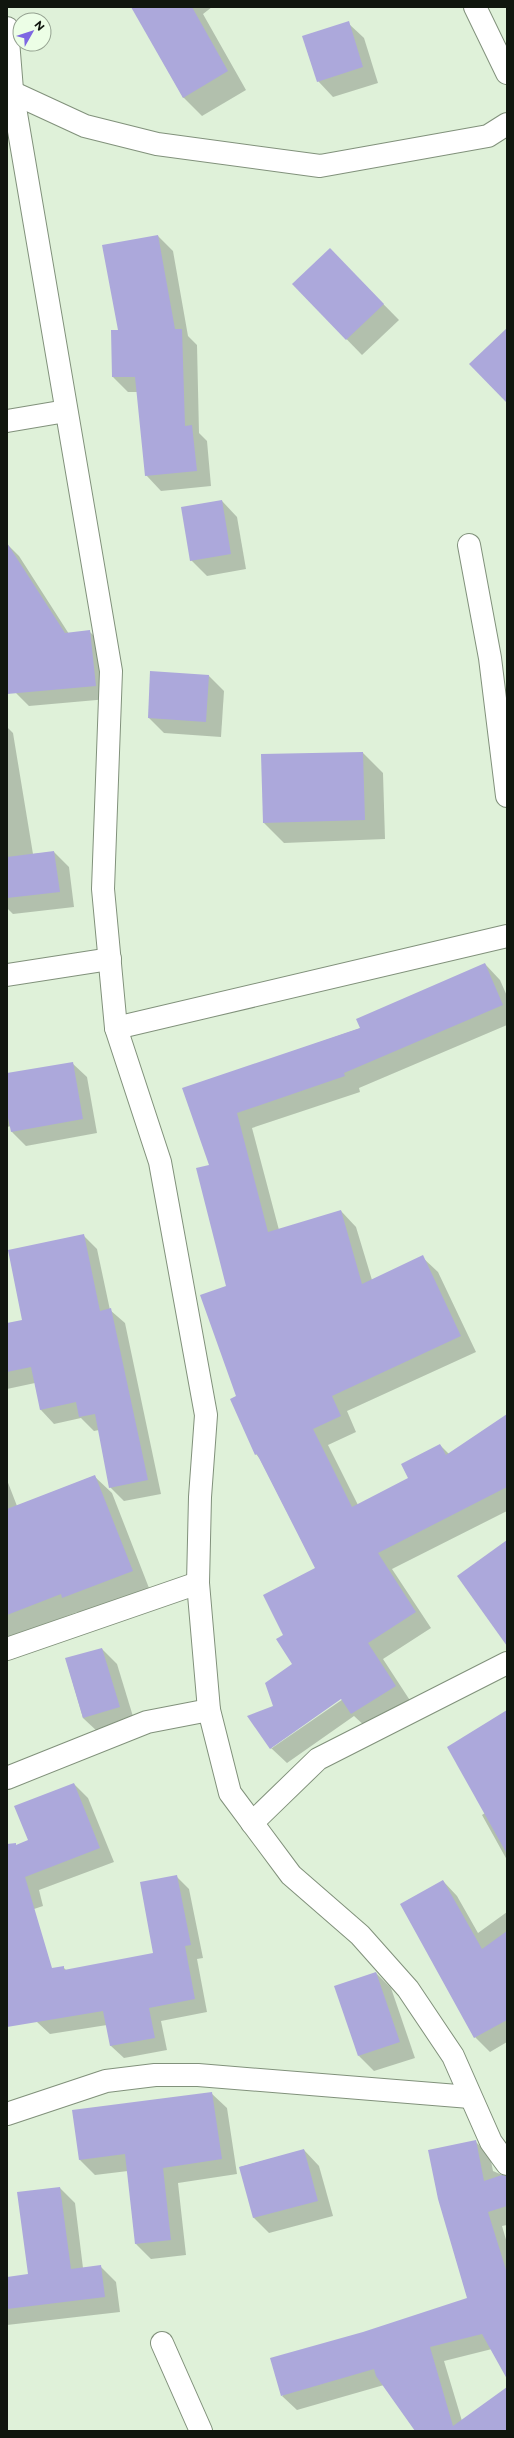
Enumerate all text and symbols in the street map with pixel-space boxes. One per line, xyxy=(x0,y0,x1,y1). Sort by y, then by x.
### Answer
north arrow xyxy=(12,12,52,52)
text: N xyxy=(32,18,48,34)

